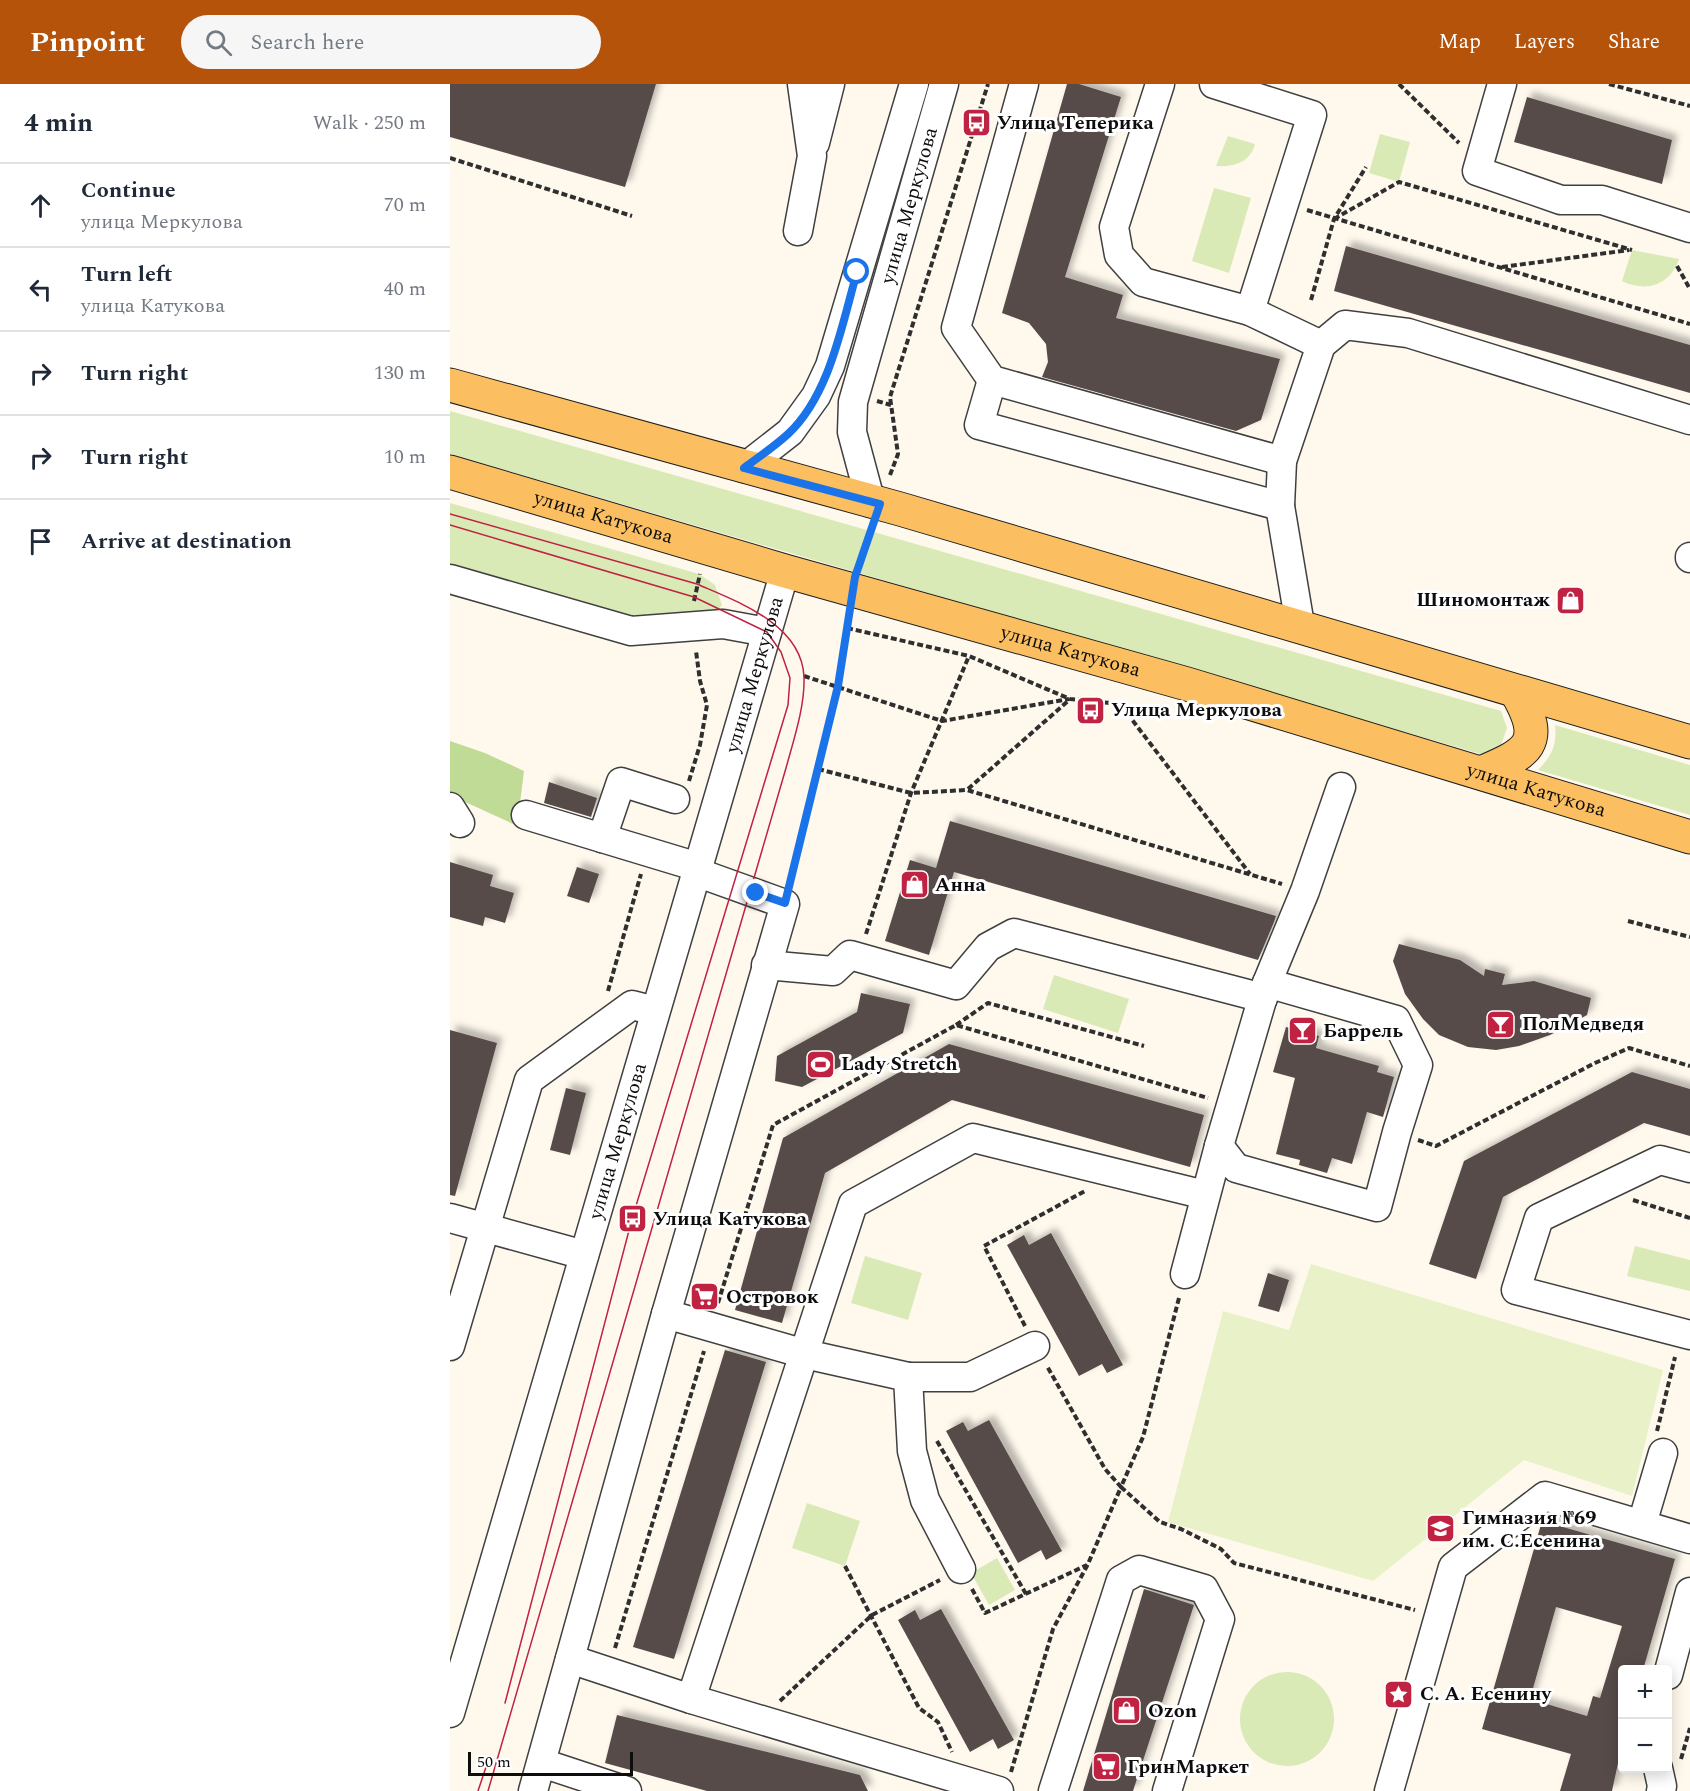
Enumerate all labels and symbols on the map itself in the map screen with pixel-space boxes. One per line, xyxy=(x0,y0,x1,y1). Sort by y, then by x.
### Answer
bus stop icon: Улица Теперика xyxy=(960,107,992,139)
place label: Улица Теперика xyxy=(997,108,1154,138)
street label: улица Меркулова xyxy=(872,123,946,288)
route start xyxy=(843,258,869,284)
street label: улица Катукова xyxy=(529,482,677,552)
shop icon: Шиномонтаж xyxy=(1555,584,1587,616)
place label: Шиномонтаж xyxy=(1416,585,1550,615)
street label: улица Меркулова xyxy=(717,593,792,758)
street label: улица Катукова xyxy=(996,617,1144,685)
bus stop icon: Улица Меркулова xyxy=(1074,694,1106,726)
place label: Улица Меркулова xyxy=(1111,695,1283,725)
street label: улица Катукова xyxy=(1462,755,1610,826)
shop icon: Анна xyxy=(898,869,930,901)
place label: Анна xyxy=(935,870,987,900)
route end xyxy=(742,879,768,905)
bar icon: ПолМедведя xyxy=(1485,1008,1517,1040)
place label: ПолМедведя xyxy=(1522,1009,1645,1039)
bar icon: Баррель xyxy=(1286,1015,1318,1047)
place label: Баррель xyxy=(1323,1016,1403,1046)
sports icon: Lady Stretch xyxy=(804,1048,836,1080)
place label: Lady Stretch xyxy=(841,1049,958,1079)
street label: улица Меркулова xyxy=(580,1059,655,1224)
bus stop icon: Улица Катукова xyxy=(616,1203,648,1235)
place label: Улица Катукова xyxy=(653,1204,808,1234)
supermarket icon: Островок xyxy=(689,1281,721,1313)
place label: Островок xyxy=(726,1282,819,1312)
place label: Гимназия №69 им. С.Есенина xyxy=(1462,1503,1602,1556)
school or university icon: Гимназия №69 им. С.Есенина xyxy=(1425,1513,1457,1545)
place icon: С. А. Есенину xyxy=(1383,1678,1415,1710)
place label: С. А. Есенину xyxy=(1420,1679,1552,1709)
shop icon: Ozon xyxy=(1111,1695,1143,1727)
place label: Ozon xyxy=(1148,1696,1197,1726)
scale bar xyxy=(468,1749,633,1776)
supermarket icon: ГринМаркет xyxy=(1090,1751,1122,1783)
place label: ГринМаркет xyxy=(1127,1752,1249,1782)

